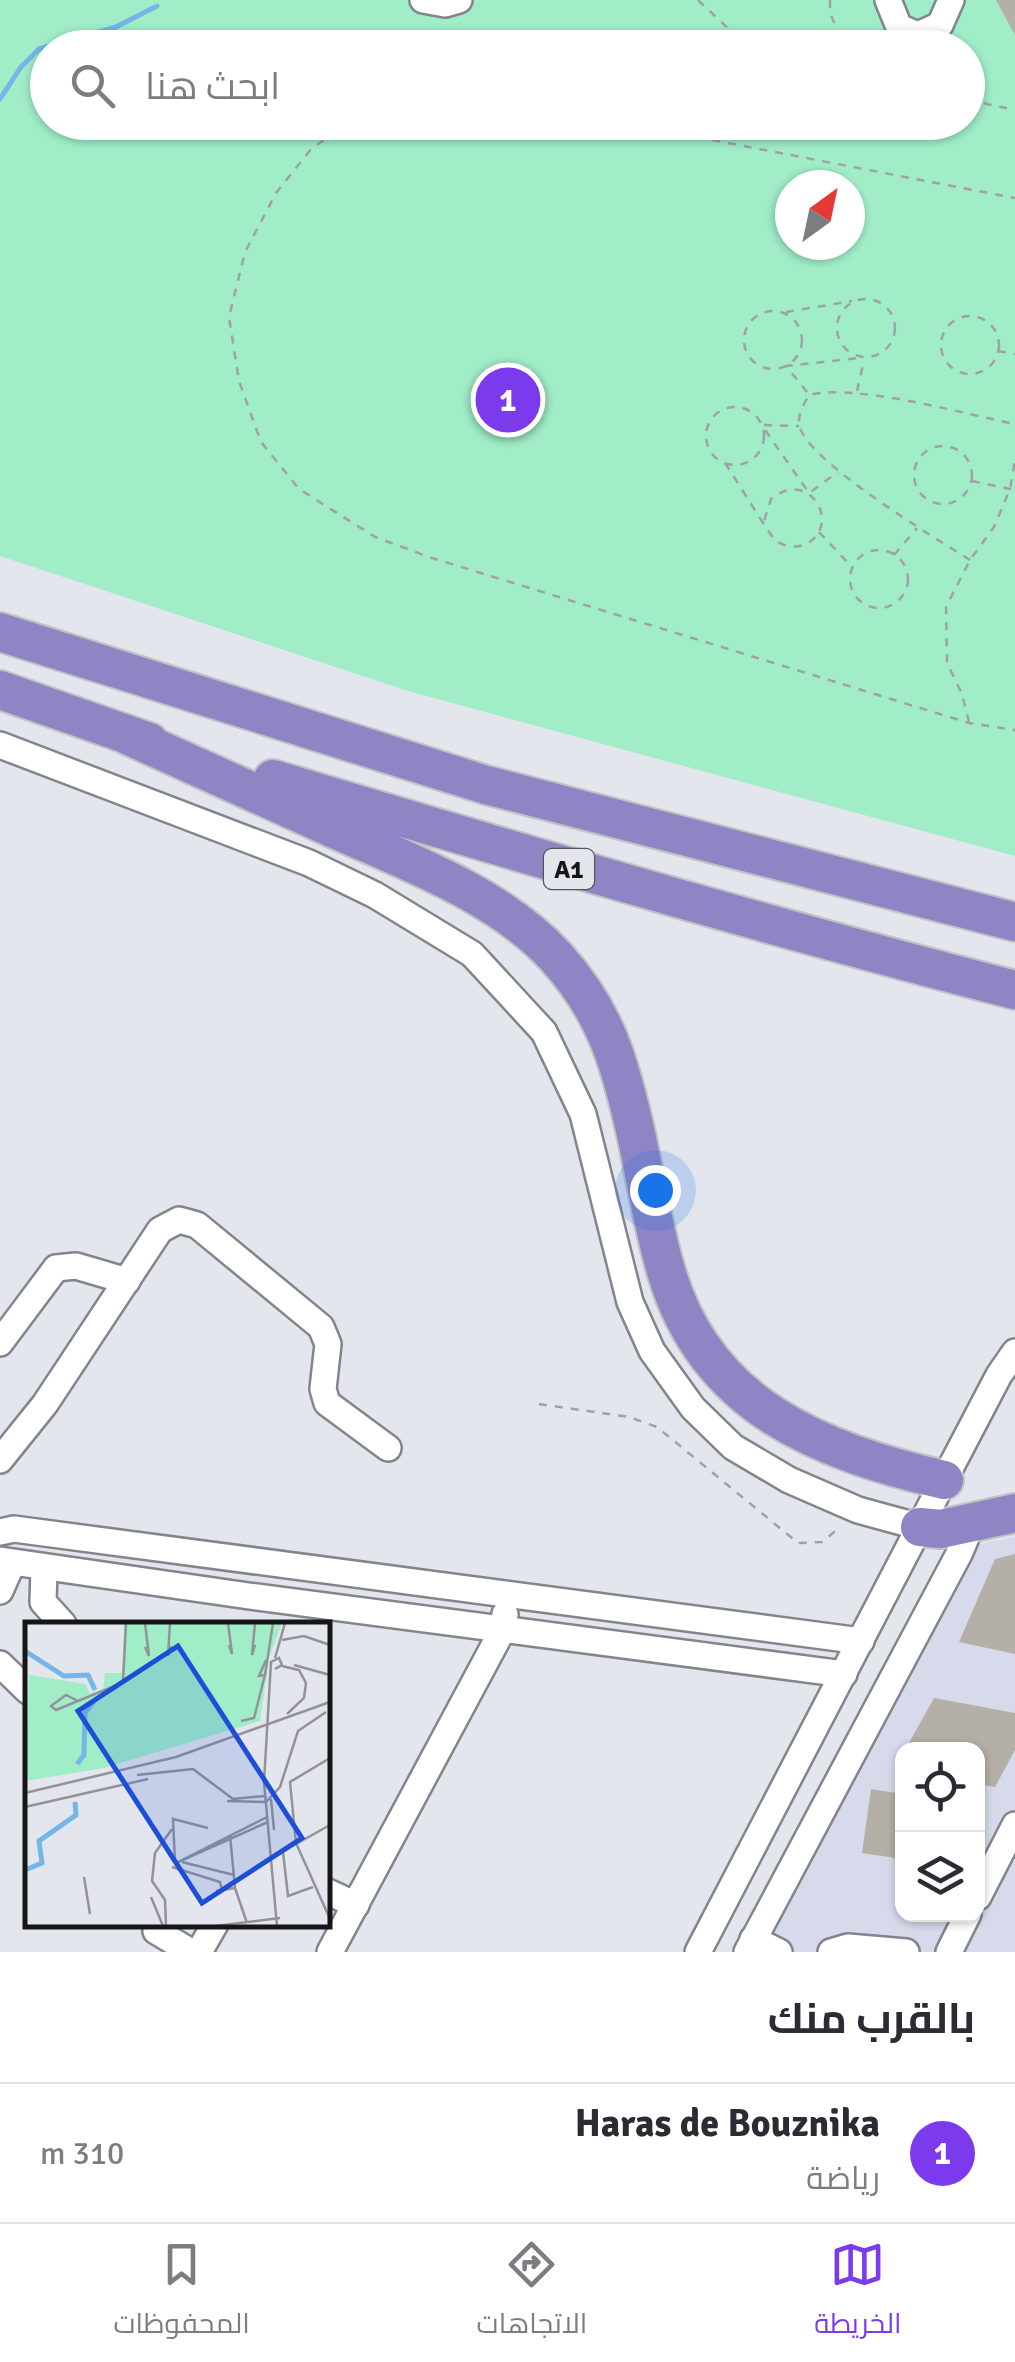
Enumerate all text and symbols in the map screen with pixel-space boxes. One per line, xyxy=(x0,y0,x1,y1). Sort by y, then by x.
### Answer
search box xyxy=(30,30,985,140)
icon: search xyxy=(65,58,120,113)
text: ابحث هنا xyxy=(145,63,280,110)
north arrow xyxy=(775,170,865,260)
pin: 1 xyxy=(476,362,540,438)
road number: A1 xyxy=(544,849,594,889)
your location xyxy=(630,1165,681,1216)
inset map xyxy=(25,1622,330,1927)
map controls xyxy=(895,1742,985,1922)
button: locate xyxy=(895,1742,985,1832)
button: layers xyxy=(895,1832,985,1922)
text: بالقرب منك xyxy=(768,1994,975,2045)
text: Haras de Bouznika xyxy=(575,2100,880,2147)
text: 310 m xyxy=(40,2134,124,2173)
text: 1 xyxy=(934,2134,951,2173)
text: رياضة xyxy=(806,2159,880,2198)
tab: المحفوظات xyxy=(113,2237,250,2349)
tab: الاتجاهات xyxy=(477,2237,587,2349)
tab: الخريطة xyxy=(814,2237,902,2349)

